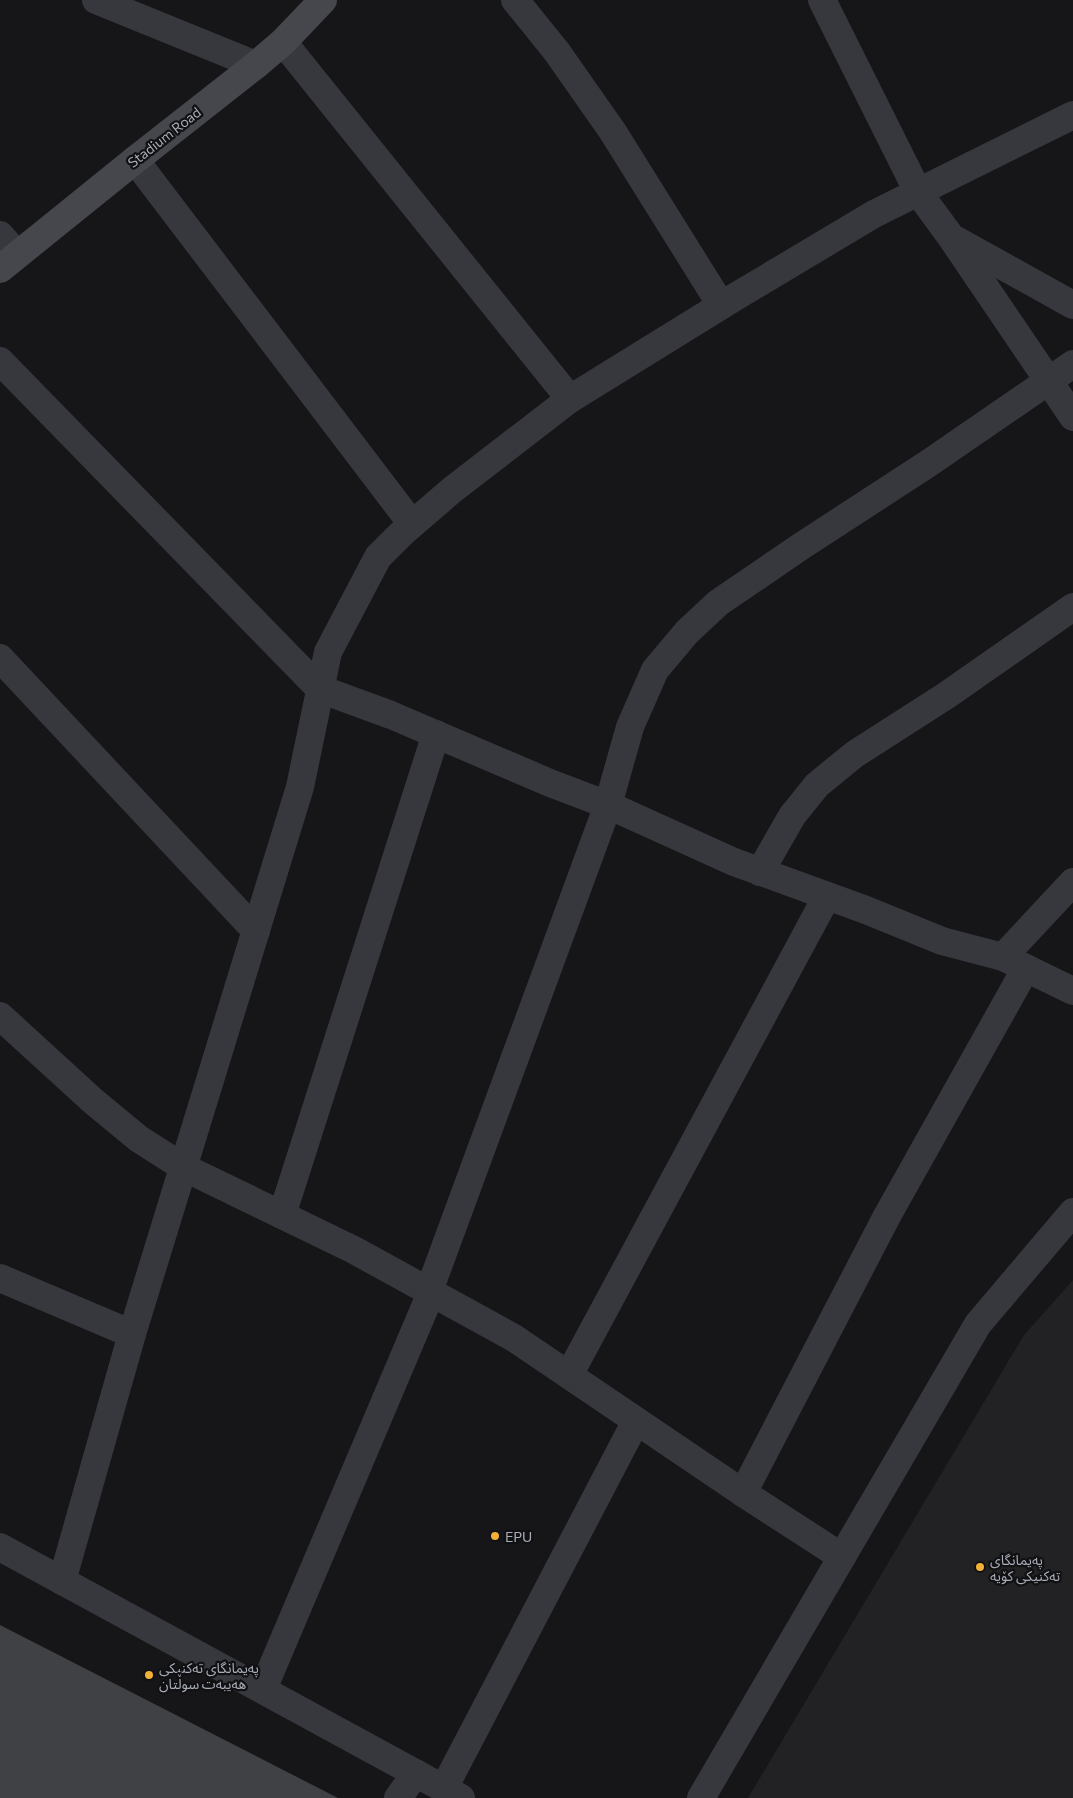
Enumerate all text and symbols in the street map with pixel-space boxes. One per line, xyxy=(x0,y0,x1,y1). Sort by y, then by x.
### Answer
street label: Stadium Road xyxy=(124,103,204,171)
place label: EPU xyxy=(505,1528,532,1545)
marker: EPU xyxy=(489,1530,501,1542)
place label: په‌یمانگای ته‌كنیكی كۆیه‌ xyxy=(990,1551,1060,1585)
marker: په‌یمانگای ته‌كنیكی كۆیه‌ xyxy=(974,1561,986,1573)
place label: پەیمانگای تەکنیکی هەیبەت سوڵتان xyxy=(159,1659,259,1693)
marker: پەیمانگای تەکنیکی هەیبەت سوڵتان xyxy=(143,1669,155,1681)

